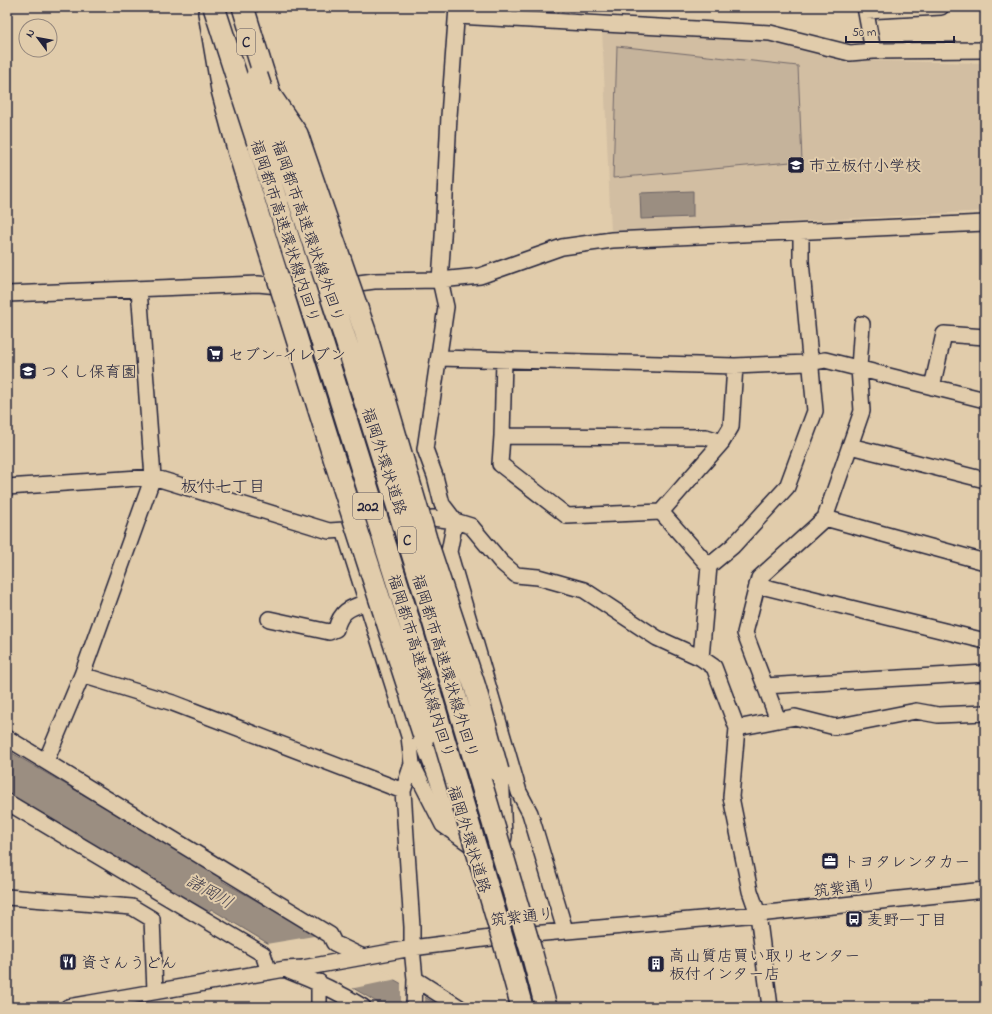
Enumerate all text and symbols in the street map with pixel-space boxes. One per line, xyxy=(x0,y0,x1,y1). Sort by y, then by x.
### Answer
north arrow xyxy=(18,18,58,58)
scale bar xyxy=(846,18,954,44)
text: 50 m xyxy=(852,24,876,42)
text: N xyxy=(22,26,39,41)
road number: C xyxy=(237,29,255,55)
street label: 福岡都市高速環状線内回り xyxy=(243,137,325,327)
street label: 福岡都市高速環状線外回り xyxy=(265,137,350,326)
school or university icon: 市立板付小学校 xyxy=(786,155,806,175)
place label: 市立板付小学校 xyxy=(809,155,921,179)
supermarket icon: セブン-イレブン xyxy=(205,344,225,364)
place label: セブン-イレブン xyxy=(228,344,346,368)
school or university icon: つくし保育園 xyxy=(18,361,38,381)
place label: つくし保育園 xyxy=(41,361,137,385)
street label: 福岡外環状道路 xyxy=(354,405,412,519)
district label: 板付七丁目 xyxy=(181,475,266,500)
road number: 202 xyxy=(353,493,383,519)
road number: C xyxy=(398,527,416,553)
street label: 福岡都市高速環状線内回り xyxy=(381,571,460,762)
street label: 福岡都市高速環状線外回り xyxy=(405,571,484,762)
street label: 福岡外環状道路 xyxy=(440,783,496,897)
office icon: トヨタレンタカー xyxy=(820,851,840,871)
place label: トヨタレンタカー xyxy=(843,851,970,875)
water label: 諸岡川 xyxy=(181,869,238,916)
street label: 筑紫通り xyxy=(812,874,878,904)
street label: 筑紫通り xyxy=(489,903,555,933)
bus stop icon: 麦野一丁目 xyxy=(844,909,864,929)
place label: 麦野一丁目 xyxy=(867,909,947,933)
place label: 高山質店買い取りセンター 板付インター店 xyxy=(669,945,860,987)
restaurant icon: 資さんうどん xyxy=(58,952,78,972)
place label: 資さんうどん xyxy=(81,952,177,976)
building icon: 高山質店買い取りセンター 板付インター店 xyxy=(646,954,666,974)

